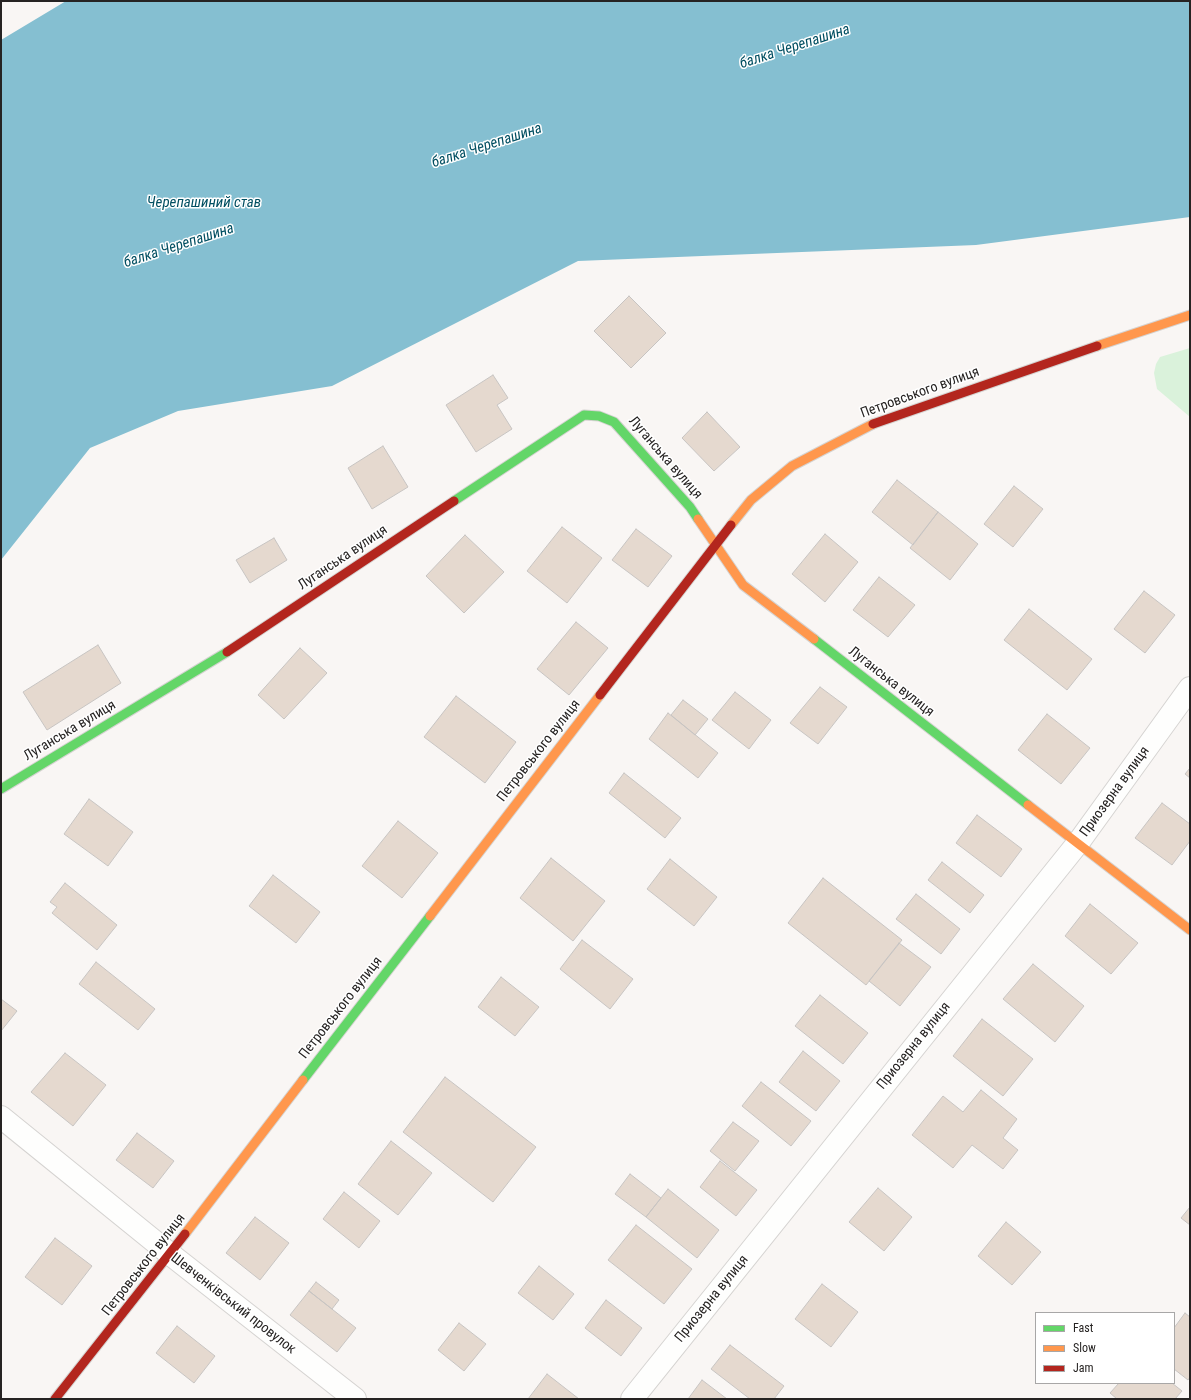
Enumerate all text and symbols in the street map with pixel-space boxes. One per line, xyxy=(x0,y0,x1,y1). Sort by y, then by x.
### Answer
water label: балка Черепашина xyxy=(738,21,852,73)
water label: балка Черепашина xyxy=(430,120,544,172)
water label: Черепашиний став xyxy=(147,194,261,212)
water label: балка Черепашина xyxy=(122,220,236,272)
street label: Петровського вулиця xyxy=(858,364,982,422)
street label: Луганська вулиця xyxy=(624,413,706,503)
street label: Луганська вулиця xyxy=(295,522,391,594)
street label: Луганська вулиця xyxy=(845,643,937,721)
street label: Луганська вулиця xyxy=(21,697,119,765)
street label: Петровського вулиця xyxy=(494,697,584,805)
street label: Приозерна вулиця xyxy=(1077,744,1153,840)
street label: Петровського вулиця xyxy=(296,954,386,1062)
street label: Приозерна вулиця xyxy=(874,999,954,1093)
street label: Петровського вулиця xyxy=(99,1211,189,1319)
street label: Шевченківський провулок xyxy=(167,1250,299,1358)
street label: Приозерна вулиця xyxy=(672,1252,752,1346)
legend xyxy=(1035,1312,1175,1384)
text: Fast xyxy=(1073,1321,1093,1335)
text: Slow xyxy=(1073,1341,1096,1355)
text: Jam xyxy=(1073,1361,1094,1375)

